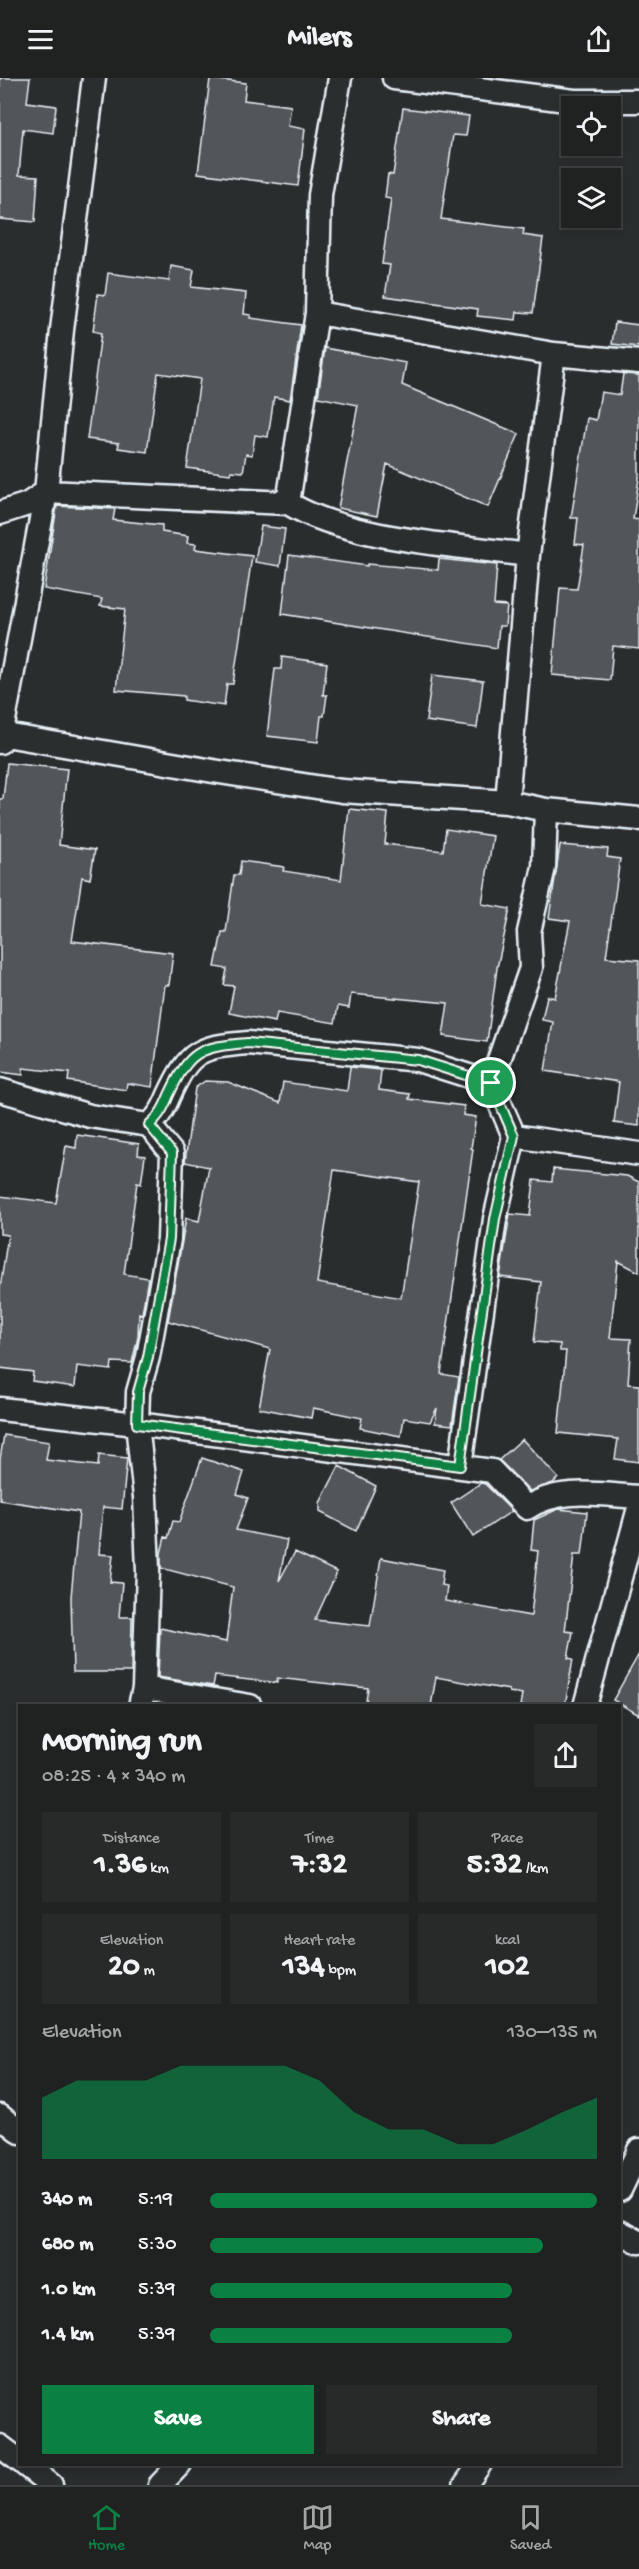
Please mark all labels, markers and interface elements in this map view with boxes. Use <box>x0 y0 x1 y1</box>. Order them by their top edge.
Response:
icon: menu <box>24 23 57 56</box>
text: Milers <box>288 23 351 55</box>
icon: share <box>582 23 615 56</box>
map controls <box>561 96 621 228</box>
button: locate <box>561 96 621 156</box>
button: layers <box>561 168 621 228</box>
pin <box>465 1057 516 1108</box>
icon: arrive <box>474 1066 507 1099</box>
text: Morning run <box>42 1724 202 1762</box>
button: share <box>534 1724 597 1787</box>
text: 08:25 · 4 × 340 m <box>42 1766 185 1789</box>
text: Distance <box>103 1830 160 1849</box>
text: Time <box>305 1830 334 1849</box>
text: Pace <box>492 1830 523 1849</box>
text: 1.36 <box>94 1849 147 1884</box>
text: 7:32 <box>292 1849 347 1884</box>
text: 5:32 <box>467 1849 522 1884</box>
text: km <box>147 1860 169 1879</box>
text: /km <box>522 1860 548 1879</box>
text: Elevation <box>100 1932 163 1951</box>
text: Heart rate <box>284 1932 355 1951</box>
text: kcal <box>495 1932 520 1951</box>
text: 20 <box>108 1951 140 1986</box>
text: 134 <box>283 1951 325 1986</box>
text: 102 <box>486 1951 529 1986</box>
text: m <box>140 1962 155 1981</box>
text: bpm <box>325 1962 356 1981</box>
text: Elevation <box>42 2022 122 2045</box>
text: 130–135 m <box>507 2022 597 2045</box>
text: 340 m <box>42 2189 92 2212</box>
text: 5:19 <box>138 2189 173 2212</box>
text: 680 m <box>42 2234 93 2257</box>
text: 5:30 <box>138 2234 177 2257</box>
text: 1.0 km <box>42 2279 96 2302</box>
text: 5:39 <box>138 2279 175 2302</box>
text: 1.4 km <box>42 2324 94 2347</box>
text: 5:39 <box>138 2324 175 2347</box>
button: Save <box>42 2385 314 2454</box>
button: Share <box>326 2385 597 2454</box>
tab: Home <box>88 2501 125 2556</box>
tab: Map <box>301 2501 334 2556</box>
tab: Saved <box>510 2501 551 2556</box>

